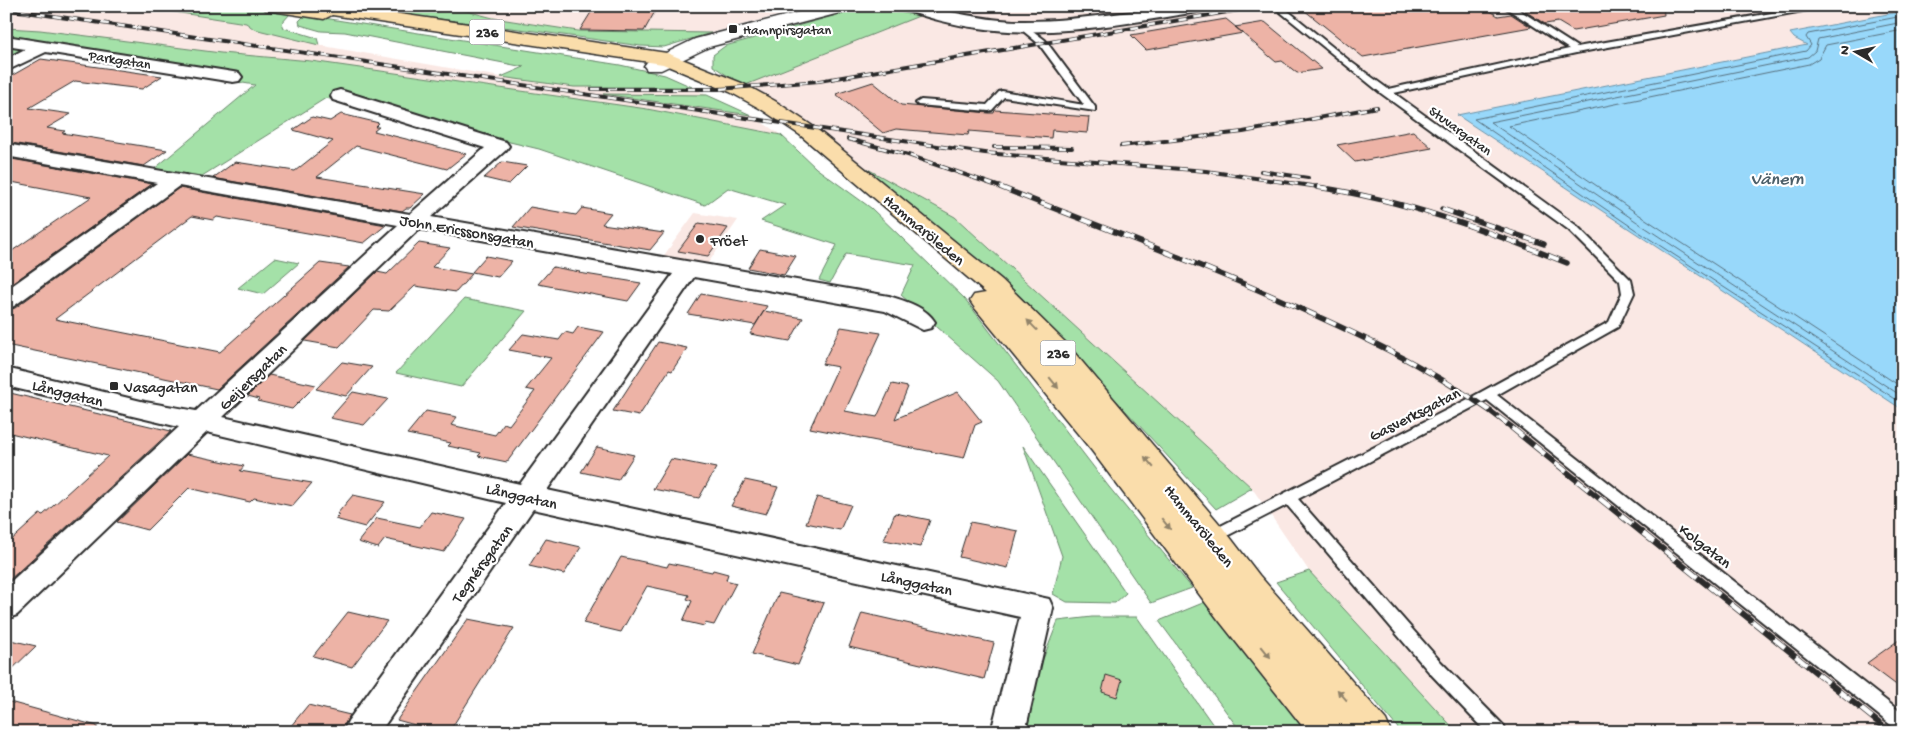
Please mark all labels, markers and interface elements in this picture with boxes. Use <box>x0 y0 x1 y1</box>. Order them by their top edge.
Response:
road number: 236 <box>470 20 504 44</box>
marker: Hamnpirsgatan <box>727 23 739 35</box>
place label: Hamnpirsgatan <box>743 23 832 40</box>
north arrow <box>1832 28 1882 78</box>
text: N <box>1837 45 1855 56</box>
street label: Parkgatan <box>86 48 152 75</box>
street label: Stuvargatan <box>1425 104 1495 161</box>
water label: Vänern <box>1751 170 1804 191</box>
street label: Hammaröleden <box>878 192 968 272</box>
street label: John Ericssonsgatan <box>398 212 535 255</box>
marker: Fröet <box>694 233 706 245</box>
place label: Fröet <box>709 233 748 252</box>
one-way arrow <box>1026 319 1038 331</box>
road number: 236 <box>1040 340 1076 366</box>
street label: Geijersgatan <box>216 341 293 416</box>
one-way arrow <box>1049 376 1060 389</box>
street label: Långgatan <box>30 377 105 413</box>
marker: Vasagatan <box>108 380 120 392</box>
place label: Vasagatan <box>123 380 198 399</box>
street label: Gasverksgatan <box>1367 385 1465 447</box>
one-way arrow <box>1143 456 1155 468</box>
street label: Långgatan <box>484 481 559 516</box>
street label: Hammaröleden <box>1158 482 1237 573</box>
one-way arrow <box>1161 517 1172 530</box>
street label: Kolgatan <box>1674 521 1734 574</box>
street label: Tegnérsgatan <box>449 522 519 609</box>
street label: Långgatan <box>879 569 954 602</box>
one-way arrow <box>1260 646 1271 659</box>
one-way arrow <box>1336 688 1347 701</box>

